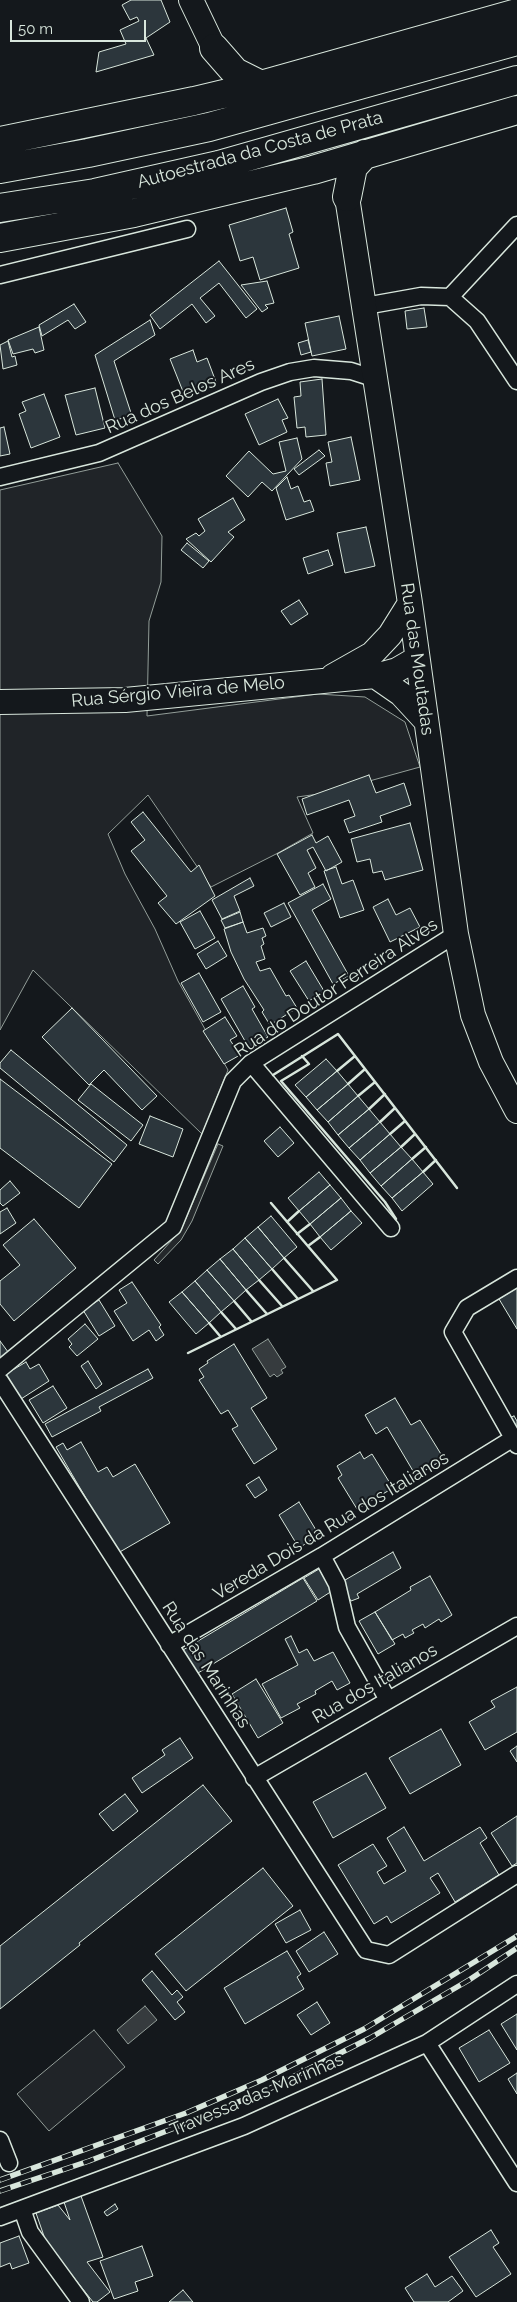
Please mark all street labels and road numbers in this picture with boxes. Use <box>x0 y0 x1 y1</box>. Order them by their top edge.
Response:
street label: Autoestrada da Costa de Prata <box>135 107 385 193</box>
street label: Rua dos Belos Ares <box>102 353 258 439</box>
street label: Rua das Moutadas <box>396 581 438 737</box>
street label: Rua Sérgio Vieira de Melo <box>70 672 286 712</box>
street label: Rua do Doutor Ferreira Alves <box>230 914 442 1062</box>
street label: Vereda Dois da Rua dos Italianos <box>209 1447 453 1605</box>
street label: Rua das Marinhas <box>157 1598 255 1732</box>
street label: Rua dos Italianos <box>309 1639 441 1729</box>
street label: Travessa das Marinhas <box>167 2049 347 2141</box>

